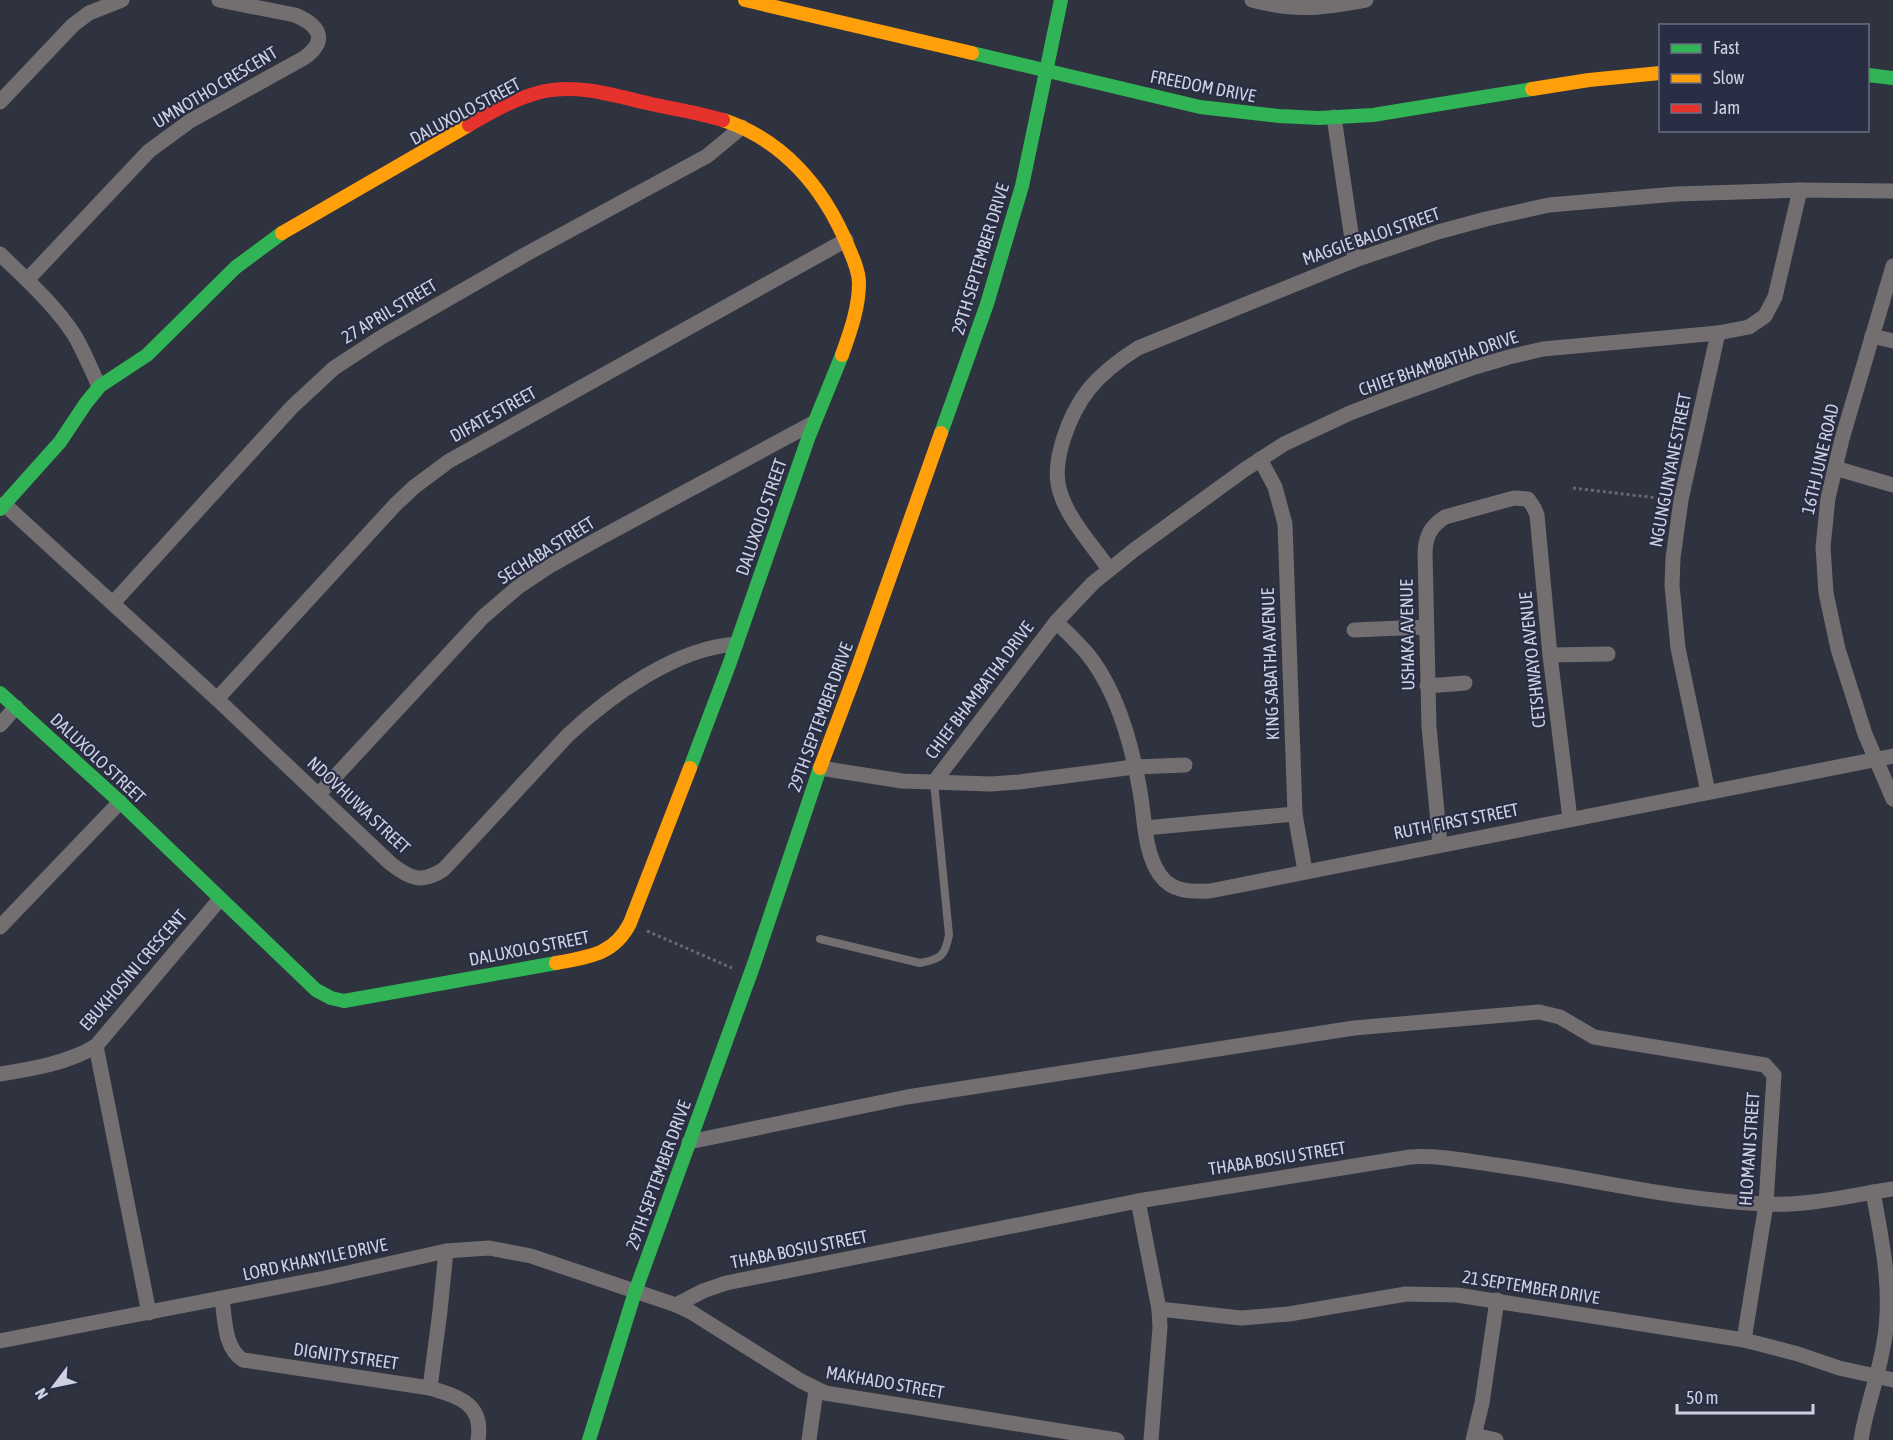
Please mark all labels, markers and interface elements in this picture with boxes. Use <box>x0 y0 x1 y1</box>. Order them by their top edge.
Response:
legend <box>1659 24 1869 132</box>
text: Fast <box>1713 37 1740 58</box>
street label: UMNOTHO CRESCENT <box>149 42 281 132</box>
street label: FREEDOM DRIVE <box>1149 65 1258 107</box>
text: Slow <box>1713 67 1744 88</box>
street label: DALUXOLO STREET <box>406 73 524 149</box>
text: Jam <box>1713 97 1740 118</box>
street label: 29TH SEPTEMBER DRIVE <box>947 180 1013 337</box>
street label: MAGGIE BALOI STREET <box>1300 203 1443 269</box>
street label: 27 APRIL STREET <box>337 274 441 348</box>
street label: CHIEF BHAMBATHA DRIVE <box>1356 326 1521 400</box>
street label: DIFATE STREET <box>446 382 540 446</box>
street label: NGUNGUNYANE STREET <box>1645 391 1695 549</box>
street label: 16TH JUNE ROAD <box>1797 402 1843 516</box>
street label: DALUXOLO STREET <box>731 456 791 578</box>
street label: SECHABA STREET <box>494 512 598 588</box>
street label: USHAKA AVENUE <box>1396 579 1418 691</box>
street label: KING SABATHA AVENUE <box>1257 587 1283 741</box>
street label: CETSHWAYO AVENUE <box>1514 591 1550 729</box>
street label: CHIEF BHAMBATHA DRIVE <box>920 617 1038 763</box>
street label: 29TH SEPTEMBER DRIVE <box>783 639 857 794</box>
street label: DALUXOLO STREET <box>46 709 150 807</box>
street label: NDOVHUWA STREET <box>303 752 415 858</box>
street label: RUTH FIRST STREET <box>1392 799 1520 843</box>
street label: EBUKHOSINI CRESCENT <box>75 905 191 1035</box>
street label: DALUXOLO STREET <box>467 926 591 970</box>
street label: HLOMANI STREET <box>1735 1091 1763 1207</box>
street label: 29TH SEPTEMBER DRIVE <box>621 1097 695 1252</box>
street label: THABA BOSIU STREET <box>1207 1137 1347 1179</box>
street label: THABA BOSIU STREET <box>729 1225 869 1273</box>
street label: LORD KHANYILE DRIVE <box>241 1233 390 1285</box>
street label: 21 SEPTEMBER DRIVE <box>1461 1266 1602 1308</box>
street label: DIGNITY STREET <box>292 1338 400 1374</box>
north arrow <box>24 1356 84 1416</box>
street label: MAKHADO STREET <box>824 1361 946 1403</box>
scale bar <box>1677 1377 1814 1415</box>
text: N <box>31 1385 51 1403</box>
text: 50 m <box>1686 1387 1718 1408</box>

